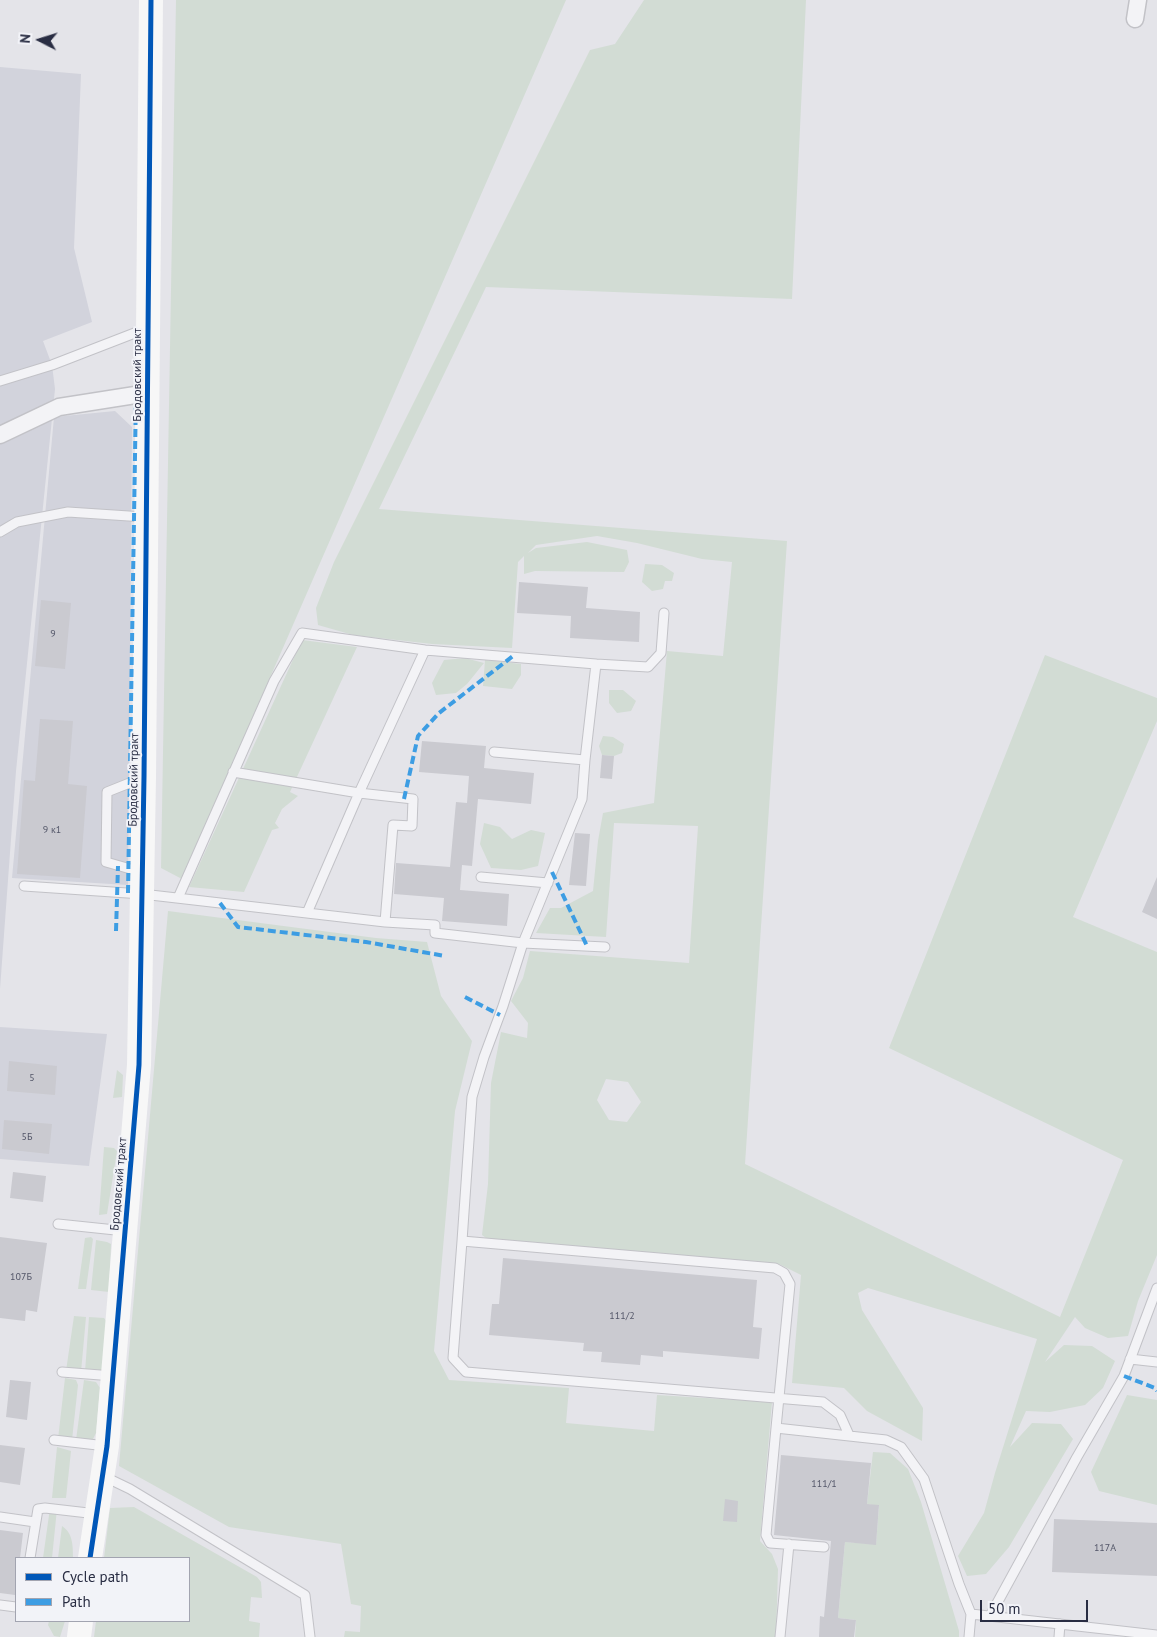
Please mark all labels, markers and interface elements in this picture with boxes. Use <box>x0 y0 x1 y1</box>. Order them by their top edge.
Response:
north arrow <box>15 15 65 65</box>
text: N <box>16 33 34 44</box>
street label: Бродовский тракт <box>131 328 145 422</box>
house number: 9 <box>50 628 56 640</box>
street label: Бродовский тракт <box>126 733 142 827</box>
house number: 9 к1 <box>43 824 61 836</box>
house number: 5 <box>29 1072 35 1084</box>
house number: 5Б <box>22 1131 32 1143</box>
street label: Бродовский тракт <box>108 1137 130 1231</box>
house number: 107Б <box>10 1271 32 1283</box>
house number: 111/2 <box>609 1310 635 1322</box>
house number: 111/1 <box>811 1478 837 1490</box>
house number: 117А <box>1094 1542 1116 1554</box>
legend <box>15 1557 190 1622</box>
text: Cycle path <box>62 1567 128 1586</box>
scale bar <box>982 1590 1090 1622</box>
text: Path <box>62 1592 91 1611</box>
text: 50 m <box>988 1599 1021 1618</box>

